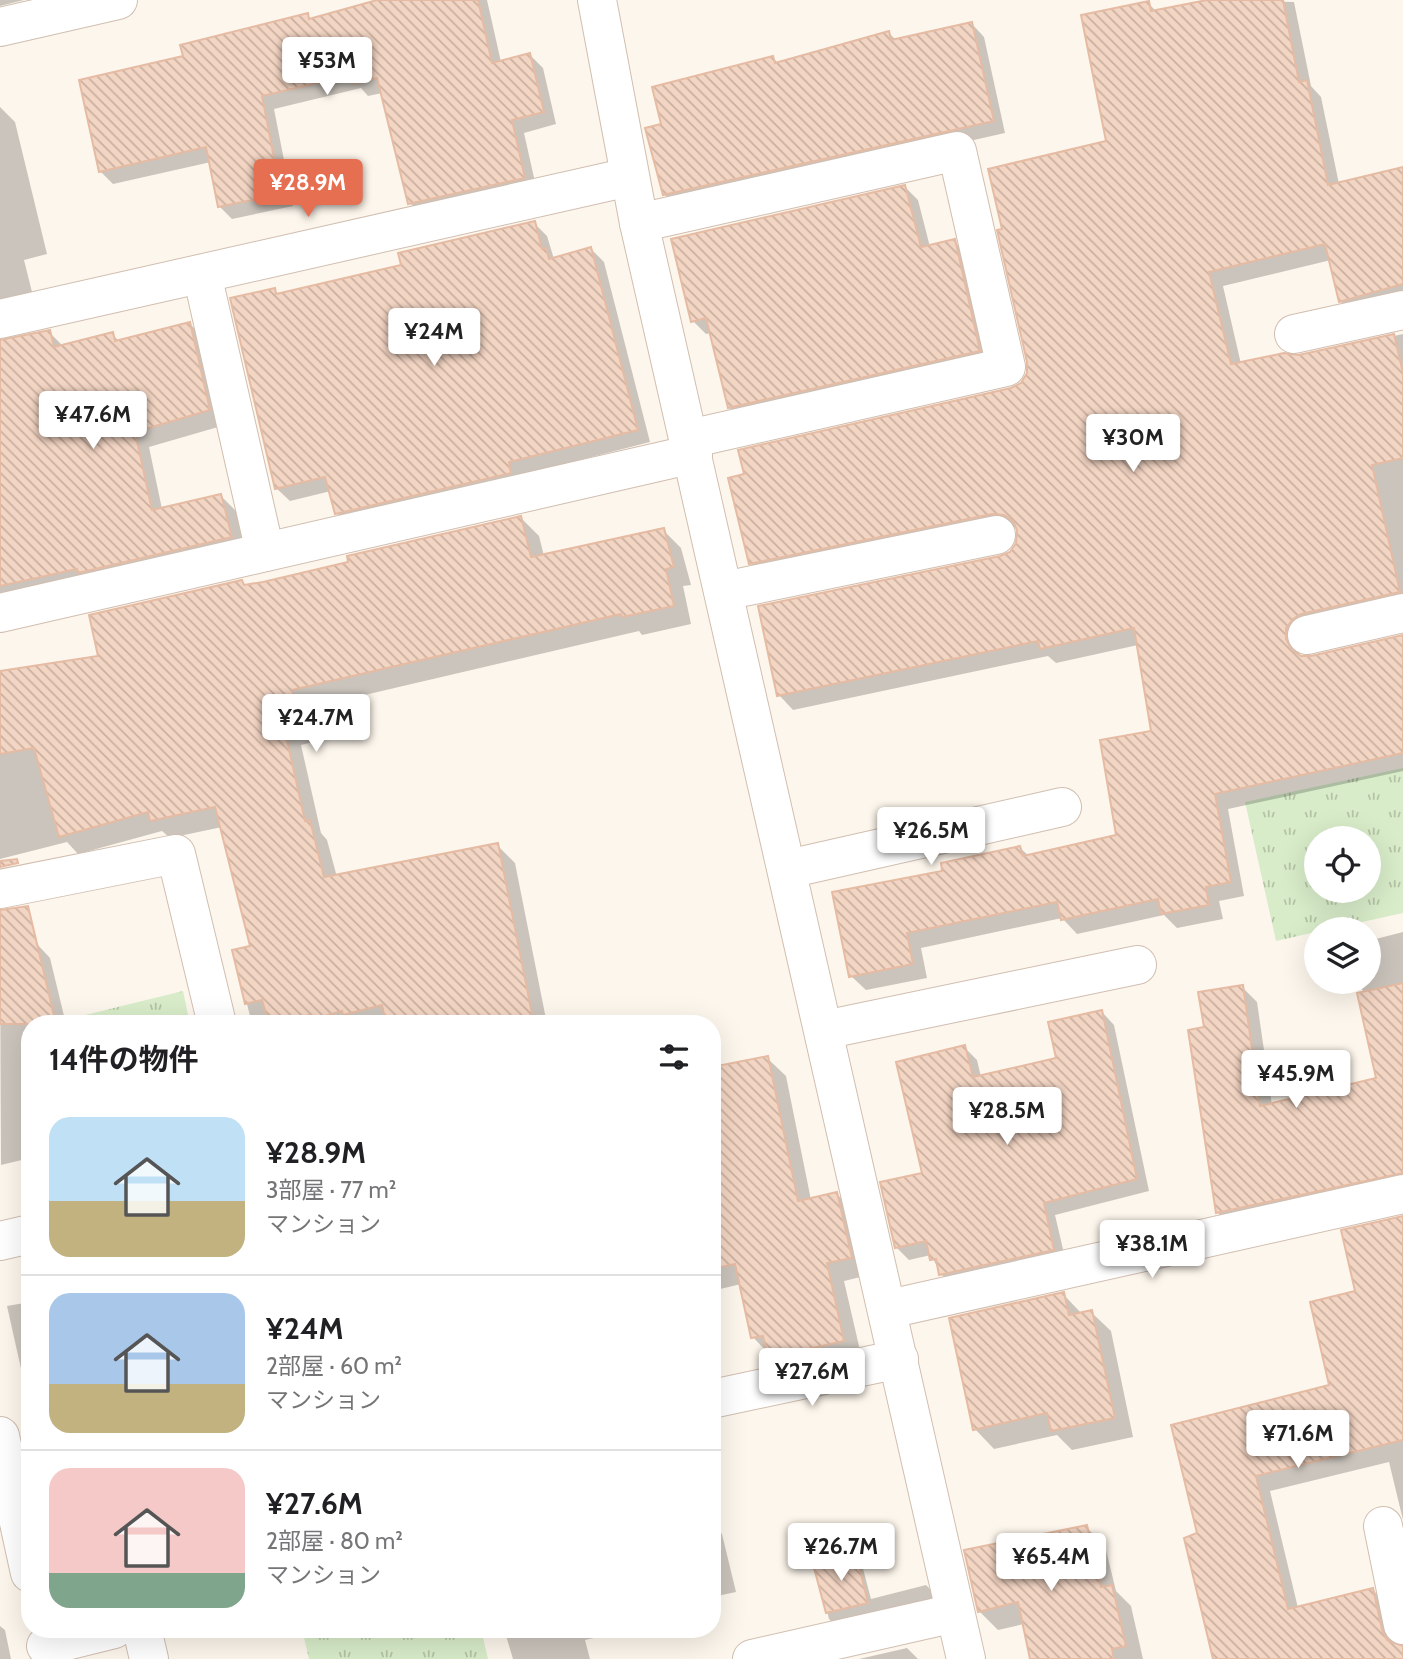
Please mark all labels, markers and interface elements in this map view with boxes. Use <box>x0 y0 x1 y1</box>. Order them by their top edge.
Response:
pin: ¥53M <box>286 38 368 97</box>
text: ¥53M <box>298 46 356 74</box>
pin: ¥28.9M <box>251 160 365 219</box>
text: ¥28.9M <box>270 168 346 196</box>
pin: ¥24M <box>393 308 475 368</box>
text: ¥24M <box>404 317 464 345</box>
pin: ¥47.6M <box>36 392 150 451</box>
text: ¥47.6M <box>55 400 131 428</box>
pin: ¥30M <box>1092 414 1174 474</box>
text: ¥30M <box>1102 423 1164 451</box>
pin: ¥24.7M <box>259 694 373 754</box>
text: ¥24.7M <box>278 703 354 731</box>
pin: ¥26.5M <box>874 808 988 867</box>
text: ¥26.5M <box>893 816 969 844</box>
map controls <box>1304 826 1381 994</box>
button: locate <box>1304 826 1381 903</box>
button: layers <box>1304 917 1381 994</box>
icon: filters <box>655 1038 693 1076</box>
text: 14件の物件 <box>49 1041 199 1078</box>
pin: ¥45.9M <box>1239 1050 1353 1110</box>
text: ¥45.9M <box>1257 1059 1335 1087</box>
pin: ¥28.5M <box>950 1088 1064 1147</box>
text: ¥28.5M <box>969 1096 1045 1124</box>
text: ¥28.9M <box>266 1134 366 1171</box>
icon: home <box>105 1145 189 1229</box>
text: 3部屋 · 77 m² <box>266 1176 396 1204</box>
text: マンション <box>266 1210 381 1238</box>
pin: ¥38.1M <box>1095 1220 1209 1280</box>
text: ¥38.1M <box>1116 1229 1188 1257</box>
text: ¥24M <box>266 1310 344 1347</box>
icon: home <box>105 1321 189 1405</box>
pin: ¥27.6M <box>755 1348 869 1408</box>
text: 2部屋 · 60 m² <box>266 1352 402 1380</box>
text: ¥27.6M <box>775 1357 849 1385</box>
text: マンション <box>266 1386 381 1414</box>
pin: ¥71.6M <box>1241 1410 1355 1470</box>
text: ¥71.6M <box>1262 1419 1334 1447</box>
text: ¥27.6M <box>266 1485 363 1522</box>
icon: home <box>105 1496 189 1580</box>
pin: ¥26.7M <box>784 1524 898 1583</box>
text: 2部屋 · 80 m² <box>266 1527 403 1555</box>
text: ¥26.7M <box>804 1532 878 1560</box>
pin: ¥65.4M <box>994 1534 1108 1593</box>
text: ¥65.4M <box>1012 1542 1090 1570</box>
text: マンション <box>266 1561 381 1589</box>

